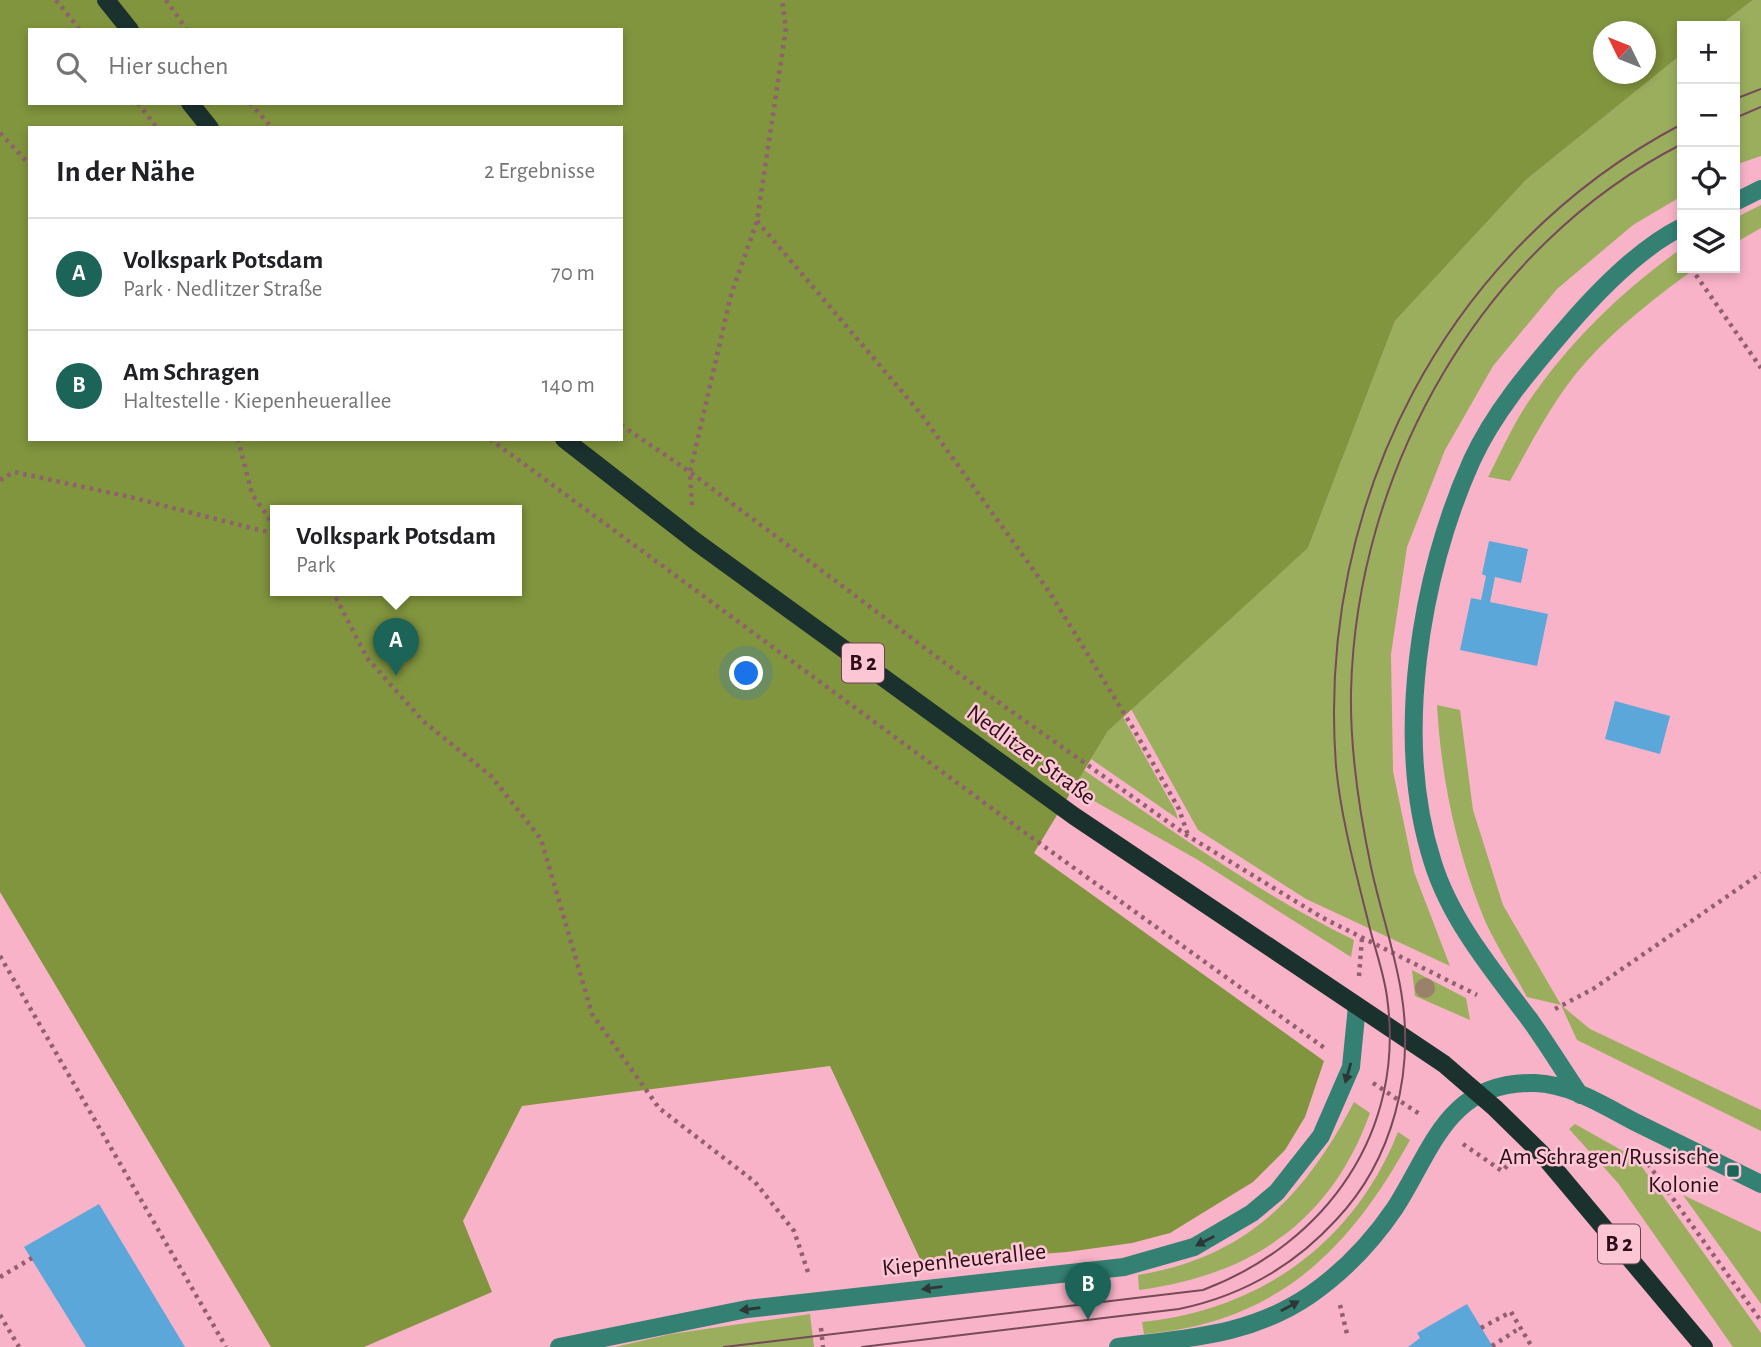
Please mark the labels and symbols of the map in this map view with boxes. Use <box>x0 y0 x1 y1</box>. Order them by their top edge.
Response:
north arrow <box>1593 21 1656 84</box>
pin: A <box>373 618 419 676</box>
road number: B 2 <box>842 643 884 682</box>
your location <box>729 656 763 690</box>
street label: Nedlitzer Straße <box>962 700 1100 810</box>
one-way arrow <box>1342 1062 1353 1084</box>
place label: Am Schragen/Russische Kolonie <box>1499 1145 1719 1197</box>
marker: Am Schragen/Russische Kolonie <box>1725 1163 1741 1179</box>
road number: B 2 <box>1598 1224 1640 1264</box>
one-way arrow <box>1195 1236 1215 1247</box>
street label: Kiepenheuerallee <box>881 1239 1047 1281</box>
pin: B <box>1065 1262 1111 1320</box>
one-way arrow <box>921 1283 943 1294</box>
one-way arrow <box>1280 1300 1299 1312</box>
one-way arrow <box>739 1304 761 1315</box>

